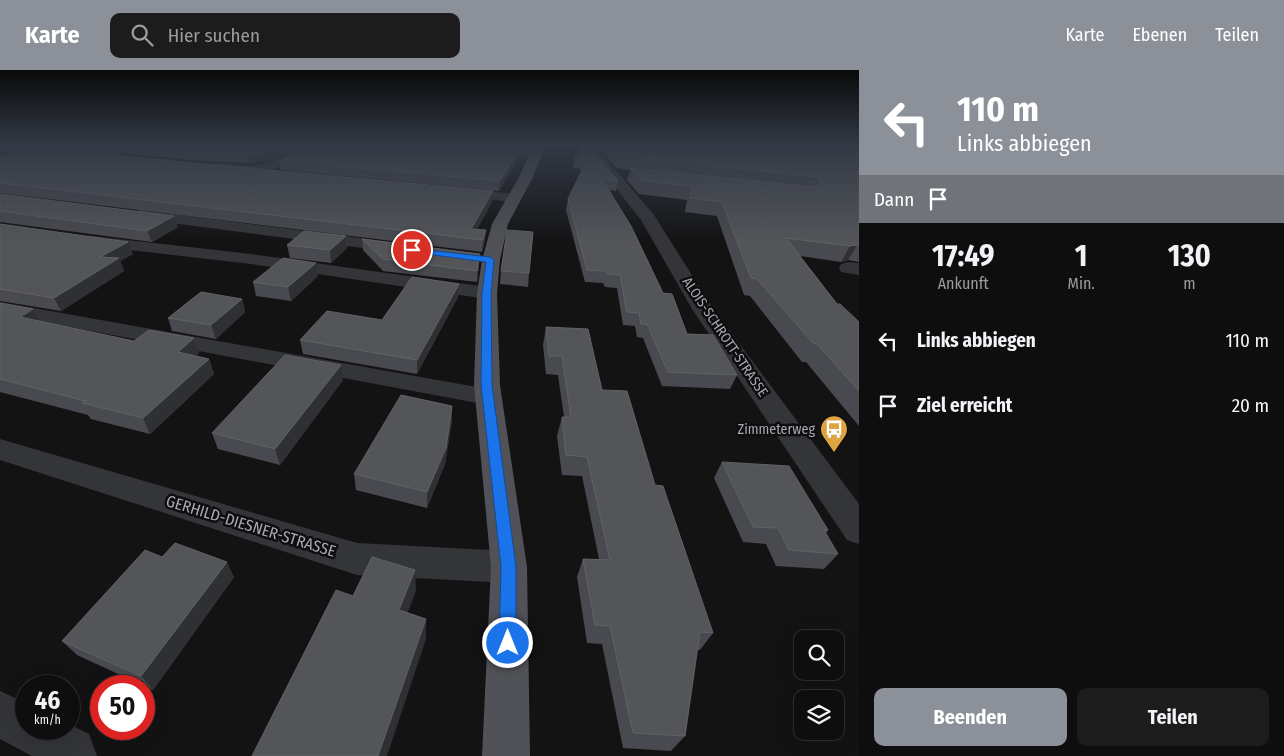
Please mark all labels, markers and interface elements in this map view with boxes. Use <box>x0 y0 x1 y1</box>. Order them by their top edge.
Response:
search box <box>110 13 460 58</box>
text: Karte <box>25 21 80 49</box>
icon: search <box>128 21 156 49</box>
text: Hier suchen <box>168 24 260 47</box>
text: Karte <box>1065 24 1104 46</box>
text: Ebenen <box>1132 24 1187 46</box>
text: Teilen <box>1215 24 1259 46</box>
text: 110 m <box>957 88 1039 130</box>
icon: left <box>874 90 939 155</box>
text: Links abbiegen <box>957 130 1092 157</box>
icon: arrive <box>924 185 952 213</box>
text: Dann <box>874 188 914 211</box>
pin <box>391 229 433 271</box>
icon: arrive <box>398 236 426 264</box>
text: 17:49 <box>932 238 995 274</box>
text: 1 <box>1075 238 1088 274</box>
text: 130 <box>1168 238 1211 274</box>
street label: ALOIS-SCHROTT-STRASSE <box>679 274 772 400</box>
text: Ankunft <box>938 274 989 293</box>
text: Min. <box>1068 274 1095 293</box>
text: m <box>1183 274 1196 293</box>
icon: left <box>874 327 902 355</box>
text: Links abbiegen <box>917 329 1036 352</box>
text: 110 m <box>1225 329 1269 352</box>
icon: arrive <box>874 392 902 420</box>
text: Ziel erreicht <box>917 394 1013 417</box>
text: 20 m <box>1232 394 1269 417</box>
bus stop icon: Zimmeterweg <box>819 414 849 453</box>
place label: Zimmeterweg <box>738 421 815 438</box>
street label: GERHILD-DIESNER-STRASSE <box>164 491 338 561</box>
position arrow <box>481 616 533 668</box>
map controls <box>794 630 844 740</box>
button: search <box>794 630 844 680</box>
speed limit sign: 50 <box>90 675 155 740</box>
text: 46 <box>35 686 60 716</box>
button: Beenden <box>874 688 1067 746</box>
button: Teilen <box>1077 688 1269 746</box>
button: layers <box>794 690 844 740</box>
text: km/h <box>34 713 61 727</box>

